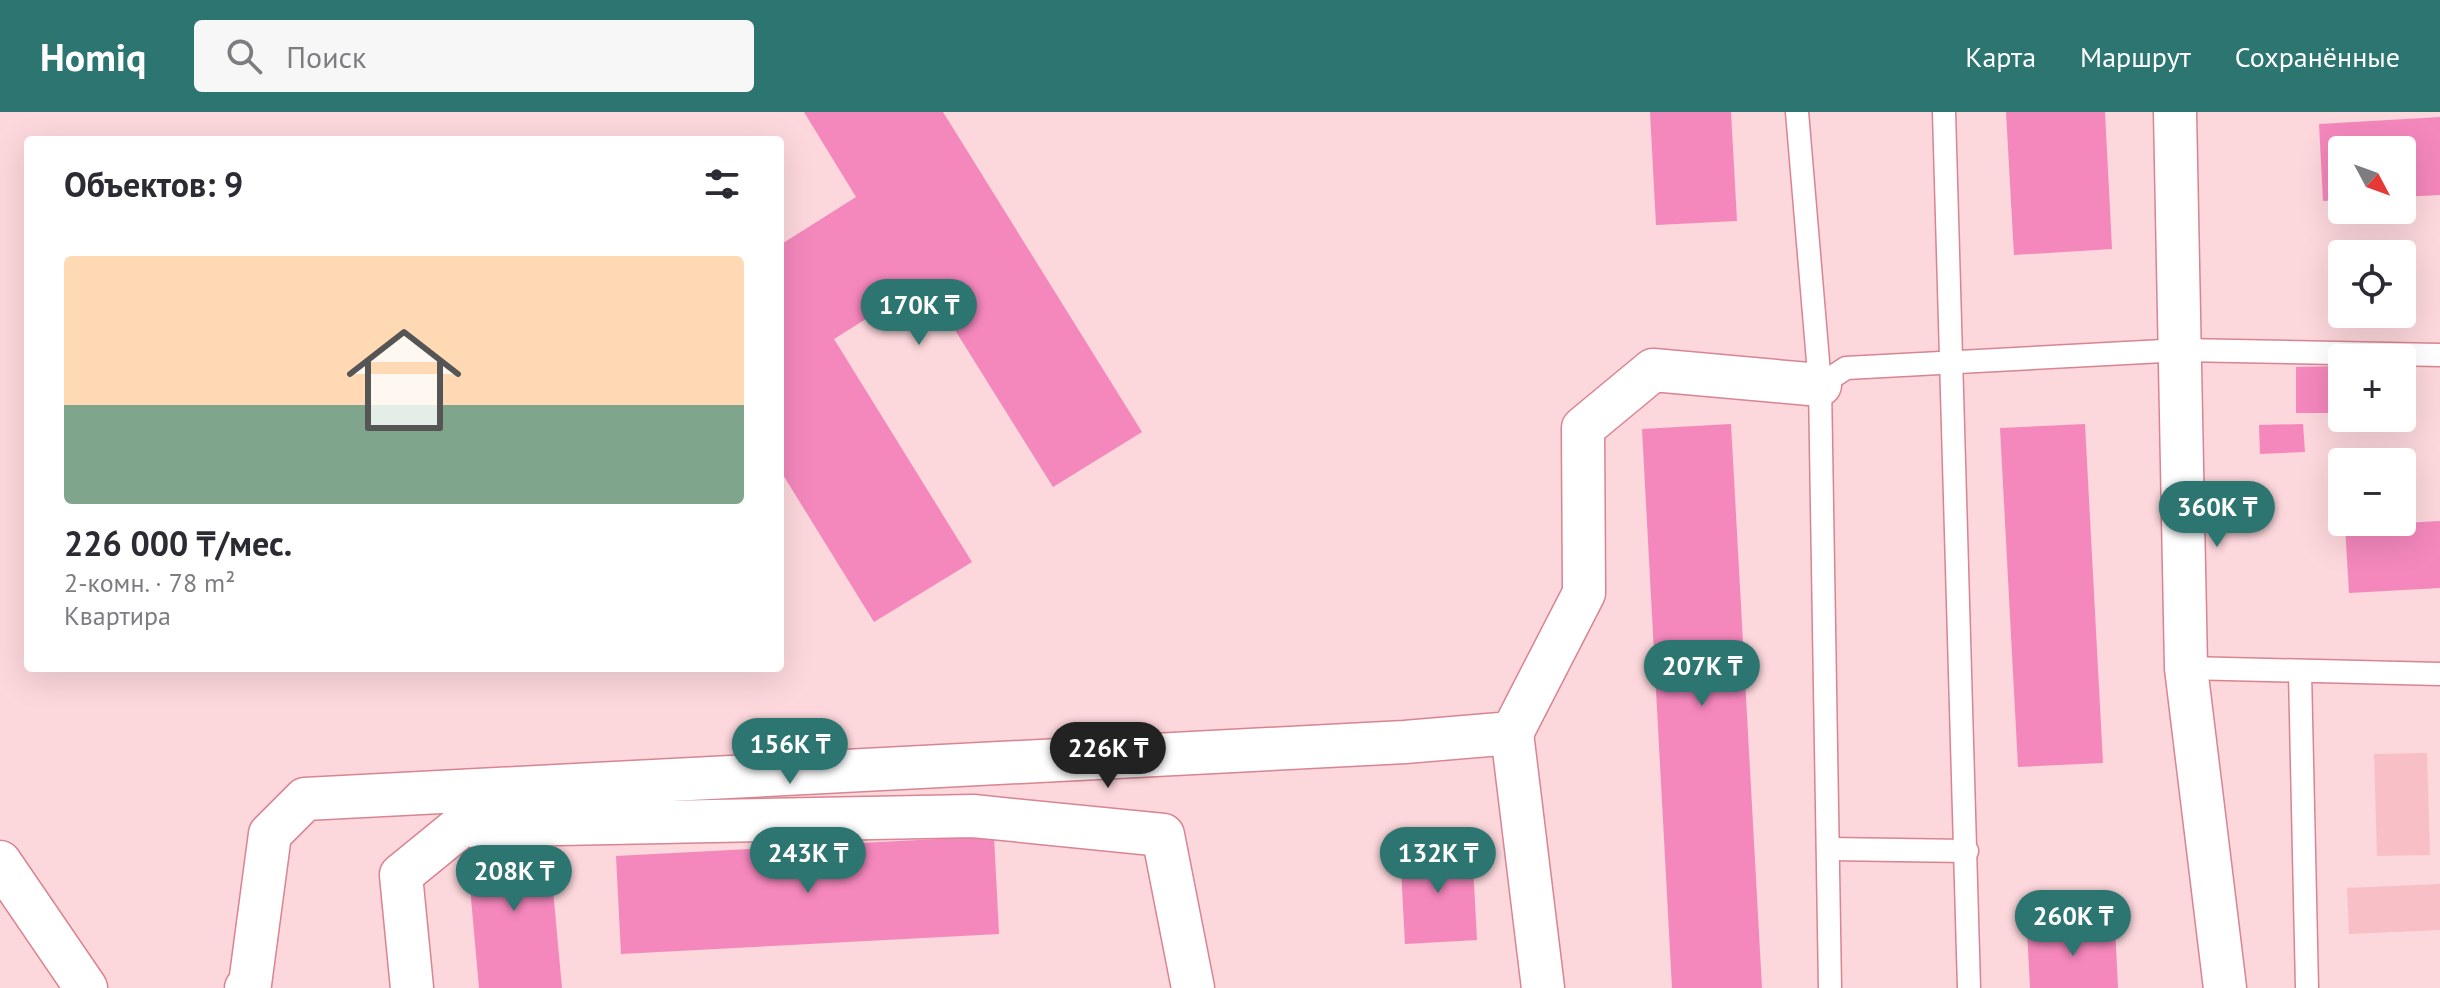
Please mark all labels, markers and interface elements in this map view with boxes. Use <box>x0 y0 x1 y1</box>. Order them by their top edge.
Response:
search box <box>194 20 754 92</box>
text: Homiq <box>40 32 146 81</box>
icon: search <box>222 34 266 78</box>
text: Поиск <box>286 37 366 76</box>
text: Карта <box>1965 38 2036 75</box>
text: Маршрут <box>2080 38 2191 75</box>
text: Сохранённые <box>2235 38 2400 75</box>
north arrow <box>2328 136 2416 224</box>
map controls <box>2328 136 2416 536</box>
text: Объектов: 9 <box>64 162 243 206</box>
icon: filters <box>700 162 744 206</box>
button: locate <box>2328 240 2416 328</box>
pin: 170K ₸ <box>854 279 984 347</box>
text: 170K ₸ <box>879 288 959 321</box>
icon: home <box>332 308 476 452</box>
button: + <box>2328 344 2416 432</box>
button: − <box>2328 448 2416 536</box>
pin: 360K ₸ <box>2152 481 2282 549</box>
text: 360K ₸ <box>2177 490 2257 523</box>
text: 226 000 ₸/мес. <box>64 521 292 565</box>
text: 2-комн. · 78 m² <box>64 566 235 599</box>
text: Квартира <box>64 599 171 632</box>
pin: 207K ₸ <box>1637 640 1767 708</box>
text: 207K ₸ <box>1662 649 1742 682</box>
pin: 156K ₸ <box>725 718 855 786</box>
pin: 226K ₸ <box>1043 722 1173 790</box>
text: 156K ₸ <box>750 727 830 760</box>
text: 226K ₸ <box>1068 731 1148 764</box>
pin: 243K ₸ <box>743 827 873 895</box>
pin: 132K ₸ <box>1373 827 1503 895</box>
text: 243K ₸ <box>768 836 848 869</box>
text: 132K ₸ <box>1398 836 1478 869</box>
pin: 208K ₸ <box>449 845 579 913</box>
text: 208K ₸ <box>474 854 554 887</box>
pin: 260K ₸ <box>2008 890 2138 958</box>
text: 260K ₸ <box>2033 899 2113 932</box>

